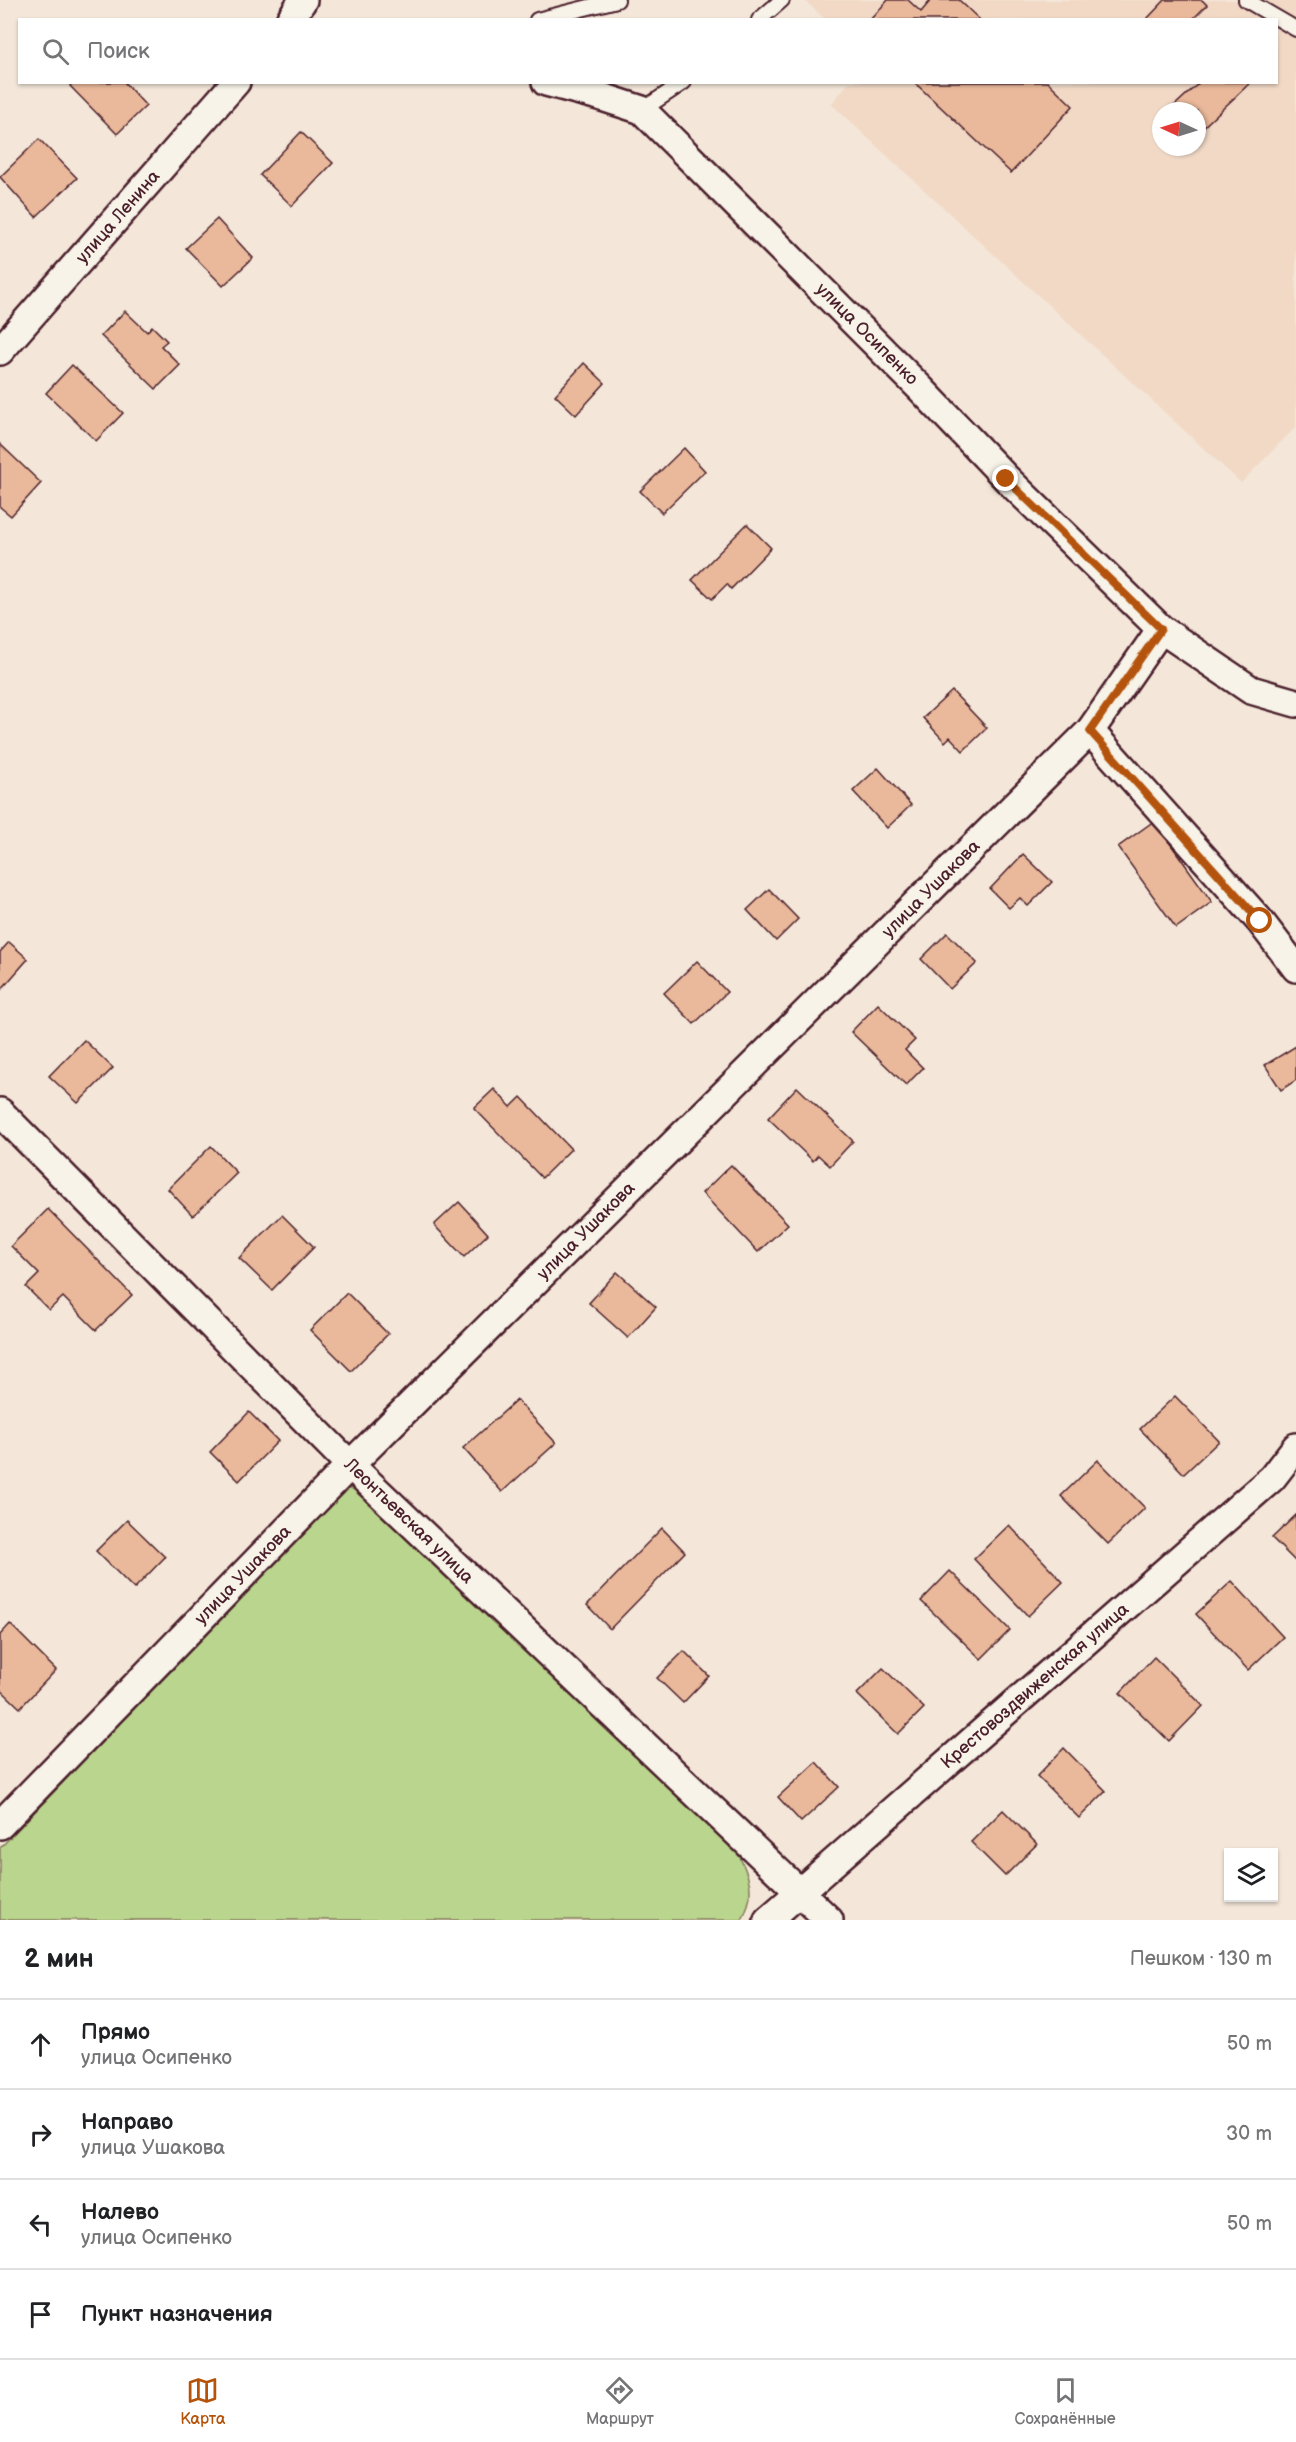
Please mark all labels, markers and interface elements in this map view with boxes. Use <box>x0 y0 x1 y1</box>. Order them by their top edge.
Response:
search box <box>18 18 1278 84</box>
icon: search <box>39 35 72 68</box>
text: Поиск <box>87 38 150 65</box>
north arrow <box>1152 102 1206 156</box>
street label: улица Ленина <box>72 166 165 268</box>
street label: улица Осипенко <box>812 279 922 389</box>
route end <box>992 465 1018 491</box>
street label: улица Ушакова <box>878 835 985 942</box>
route start <box>1246 907 1272 933</box>
street label: улица Ушакова <box>533 1177 640 1284</box>
street label: Леонтьевская улица <box>339 1453 478 1588</box>
street label: улица Ушакова <box>190 1521 296 1629</box>
street label: Крестовоздвиженская улица <box>937 1599 1133 1773</box>
map controls <box>1224 1848 1278 1902</box>
button: layers <box>1224 1848 1278 1902</box>
text: 2 мин <box>24 1944 94 1975</box>
text: Пешком · 130 m <box>1130 1947 1272 1971</box>
text: Прямо <box>81 2019 150 2046</box>
icon: ahead <box>24 2028 57 2061</box>
text: 50 m <box>1227 2032 1272 2056</box>
text: улица Осипенко <box>81 2046 232 2070</box>
text: Направо <box>81 2109 173 2136</box>
icon: right <box>24 2118 57 2151</box>
text: 30 m <box>1226 2122 1272 2146</box>
text: улица Ушакова <box>81 2136 225 2160</box>
text: Налево <box>81 2199 159 2226</box>
icon: left <box>24 2208 57 2241</box>
text: 50 m <box>1227 2212 1272 2236</box>
text: улица Осипенко <box>81 2226 232 2250</box>
icon: arrive <box>24 2298 57 2331</box>
text: Пункт назначения <box>81 2301 273 2328</box>
tab: Карта <box>180 2374 225 2429</box>
tab: Маршрут <box>586 2374 654 2429</box>
tab: Сохранённые <box>1015 2374 1116 2429</box>

